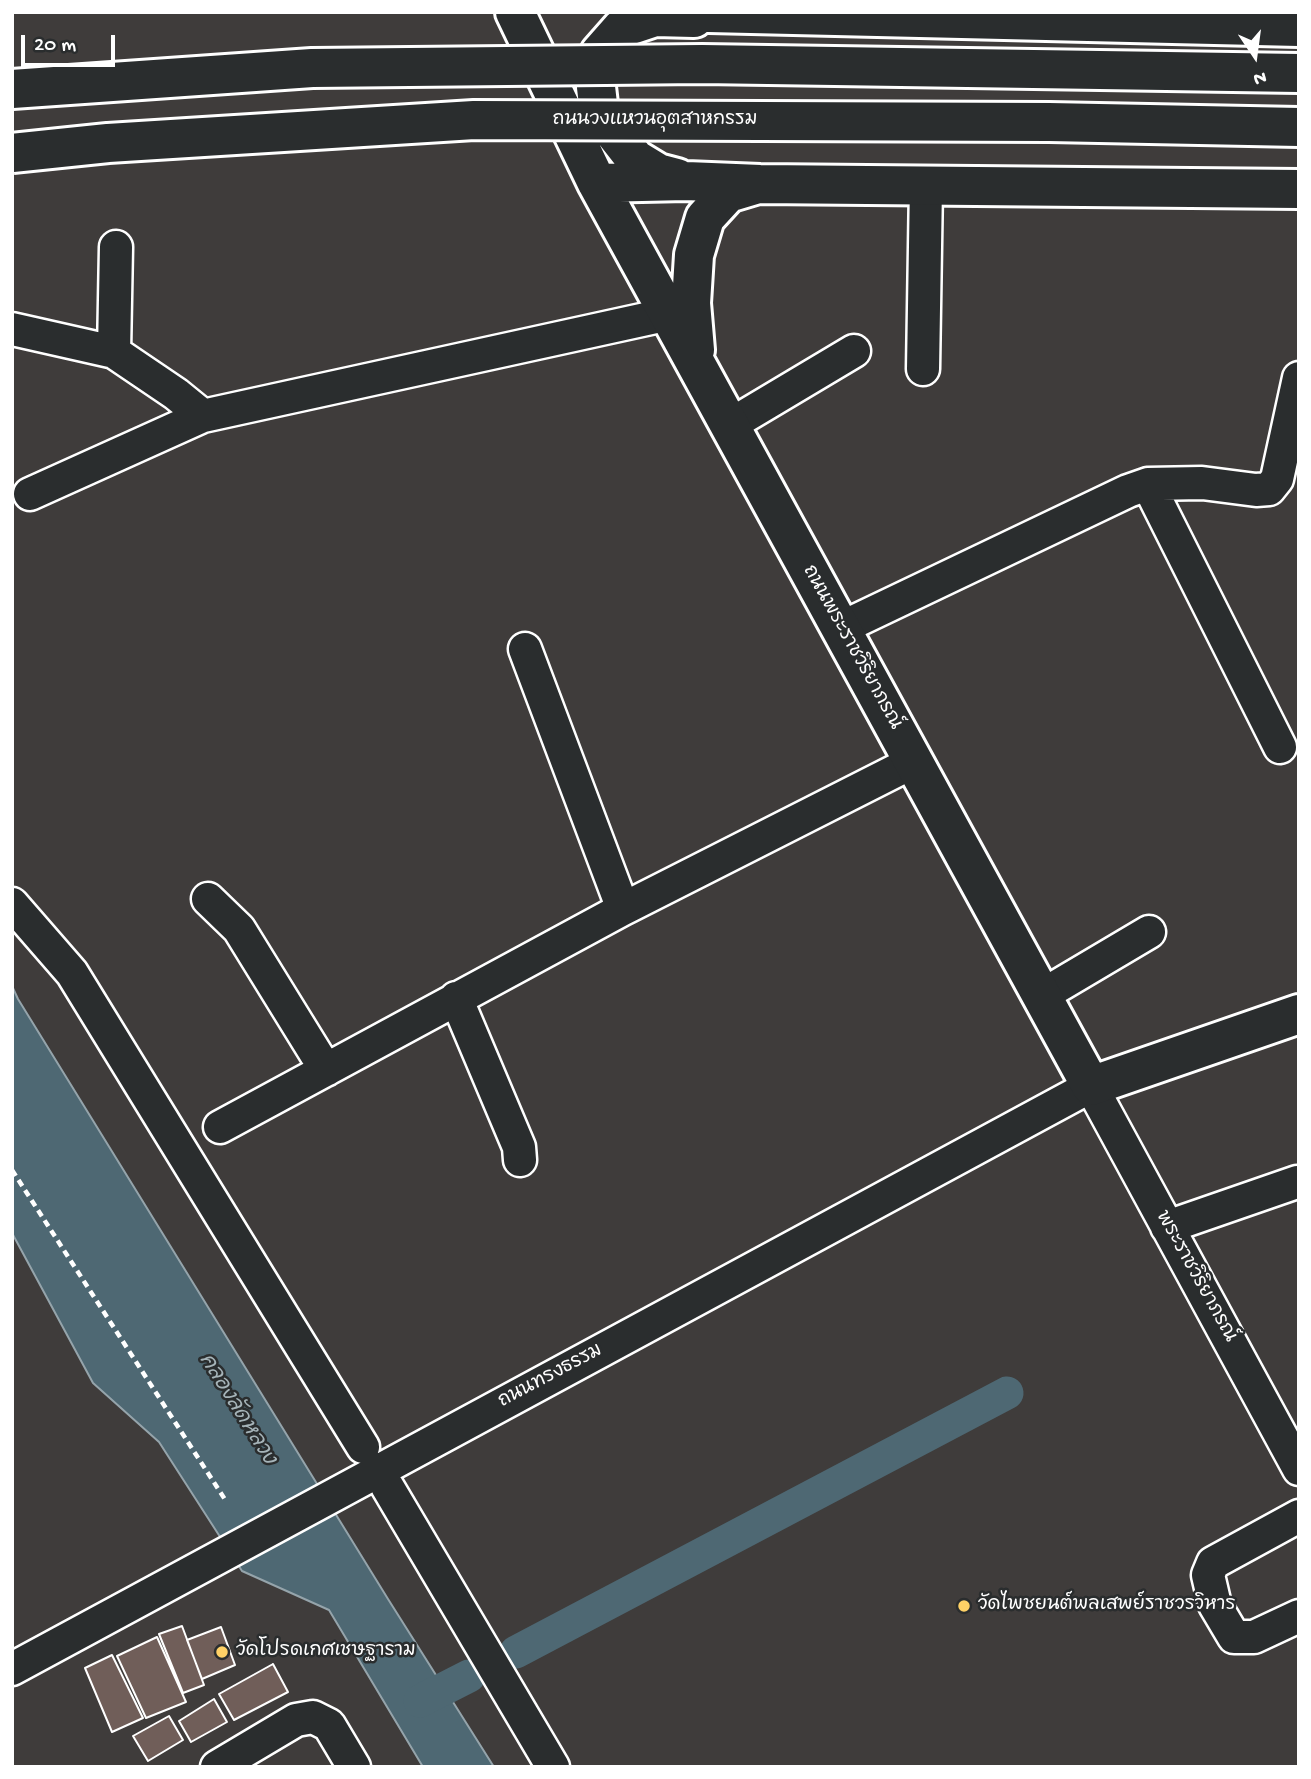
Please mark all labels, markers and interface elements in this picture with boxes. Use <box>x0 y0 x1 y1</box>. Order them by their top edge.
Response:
scale bar <box>24 21 119 65</box>
north arrow <box>1220 21 1290 91</box>
text: 20 m <box>34 34 76 59</box>
text: N <box>1251 64 1268 90</box>
street label: ถนนวงแหวนอุตสาหกรรม <box>553 110 757 132</box>
street label: ถนนพระราชวิริยาภรณ์ <box>796 562 906 734</box>
street label: พระราชวิริยาภรณ์ <box>1149 1207 1241 1347</box>
street label: ถนนทรงธรรม <box>495 1340 607 1414</box>
water label: คลองลัดหลวง <box>192 1350 280 1470</box>
place label: วัดไพชยนต์พลเสพย์ราชวรวิหาร <box>978 1595 1236 1617</box>
marker: วัดไพชยนต์พลเสพย์ราชวรวิหาร <box>956 1598 972 1614</box>
place label: วัดโปรดเกศเชษฐาราม <box>236 1641 416 1663</box>
marker: วัดโปรดเกศเชษฐาราม <box>214 1644 230 1660</box>

